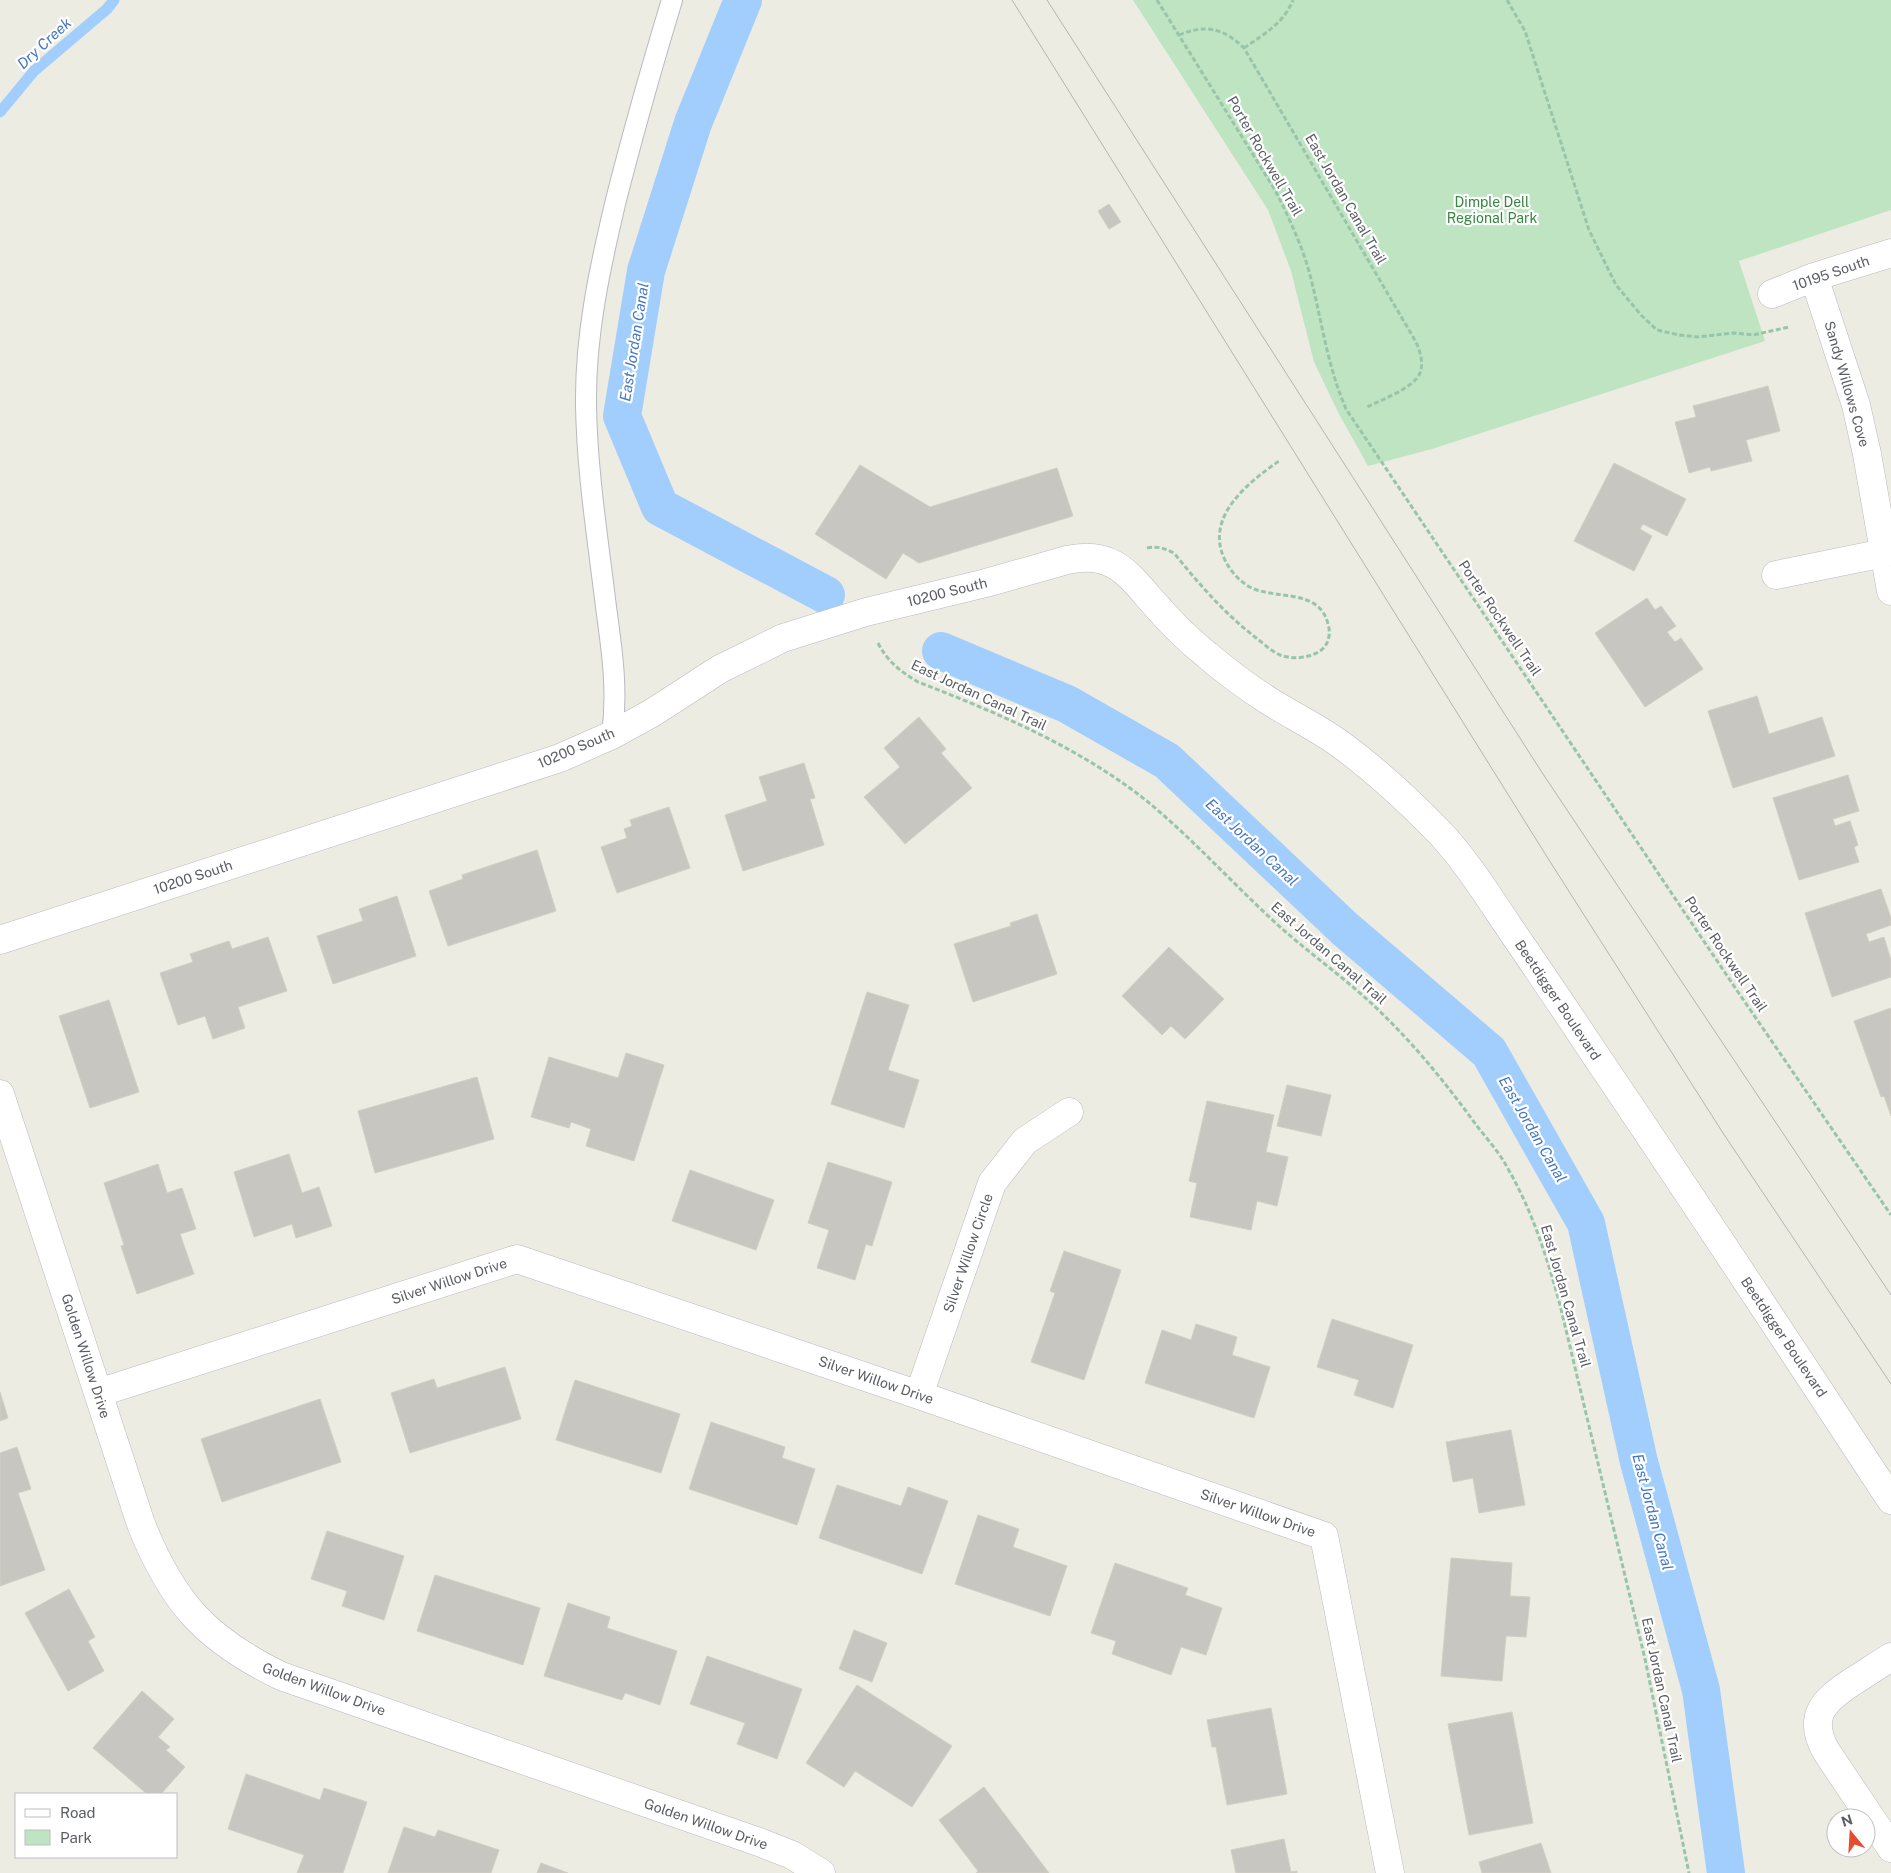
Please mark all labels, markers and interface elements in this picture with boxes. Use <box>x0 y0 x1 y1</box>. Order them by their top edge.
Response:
water label: Dry Creek <box>14 13 75 72</box>
street label: Porter Rockwell Trail <box>1224 93 1306 219</box>
street label: East Jordan Canal Trail <box>1302 131 1390 267</box>
park label: Dimple Dell Regional Park <box>1447 194 1537 226</box>
street label: 10195 South <box>1791 252 1871 294</box>
water label: East Jordan Canal <box>616 282 652 402</box>
street label: Sandy Willows Cove <box>1821 319 1873 449</box>
street label: Porter Rockwell Trail <box>1455 557 1545 679</box>
street label: 10200 South <box>905 574 989 610</box>
street label: East Jordan Canal Trail <box>909 657 1049 733</box>
street label: 10200 South <box>535 725 617 771</box>
water label: East Jordan Canal <box>1202 795 1302 889</box>
street label: 10200 South <box>152 857 234 897</box>
street label: Porter Rockwell Trail <box>1681 893 1771 1015</box>
street label: East Jordan Canal Trail <box>1268 899 1390 1007</box>
street label: Beetdigger Boulevard <box>1512 937 1604 1063</box>
water label: East Jordan Canal <box>1496 1073 1570 1185</box>
street label: Silver Willow Circle <box>940 1191 996 1315</box>
street label: East Jordan Canal Trail <box>1538 1223 1594 1369</box>
street label: Silver Willow Drive <box>389 1255 509 1307</box>
street label: Beetdigger Boulevard <box>1738 1274 1830 1400</box>
street label: Golden Willow Drive <box>58 1292 114 1420</box>
street label: Silver Willow Drive <box>816 1353 936 1407</box>
water label: East Jordan Canal <box>1629 1452 1677 1572</box>
street label: Silver Willow Drive <box>1198 1486 1318 1540</box>
street label: East Jordan Canal Trail <box>1639 1616 1685 1764</box>
street label: Golden Willow Drive <box>260 1659 388 1719</box>
legend <box>15 1793 178 1858</box>
street label: Golden Willow Drive <box>642 1795 770 1853</box>
text: Road <box>60 1804 96 1821</box>
north arrow <box>1826 1808 1876 1858</box>
text: N <box>1839 1811 1855 1830</box>
text: Park <box>60 1829 92 1846</box>

